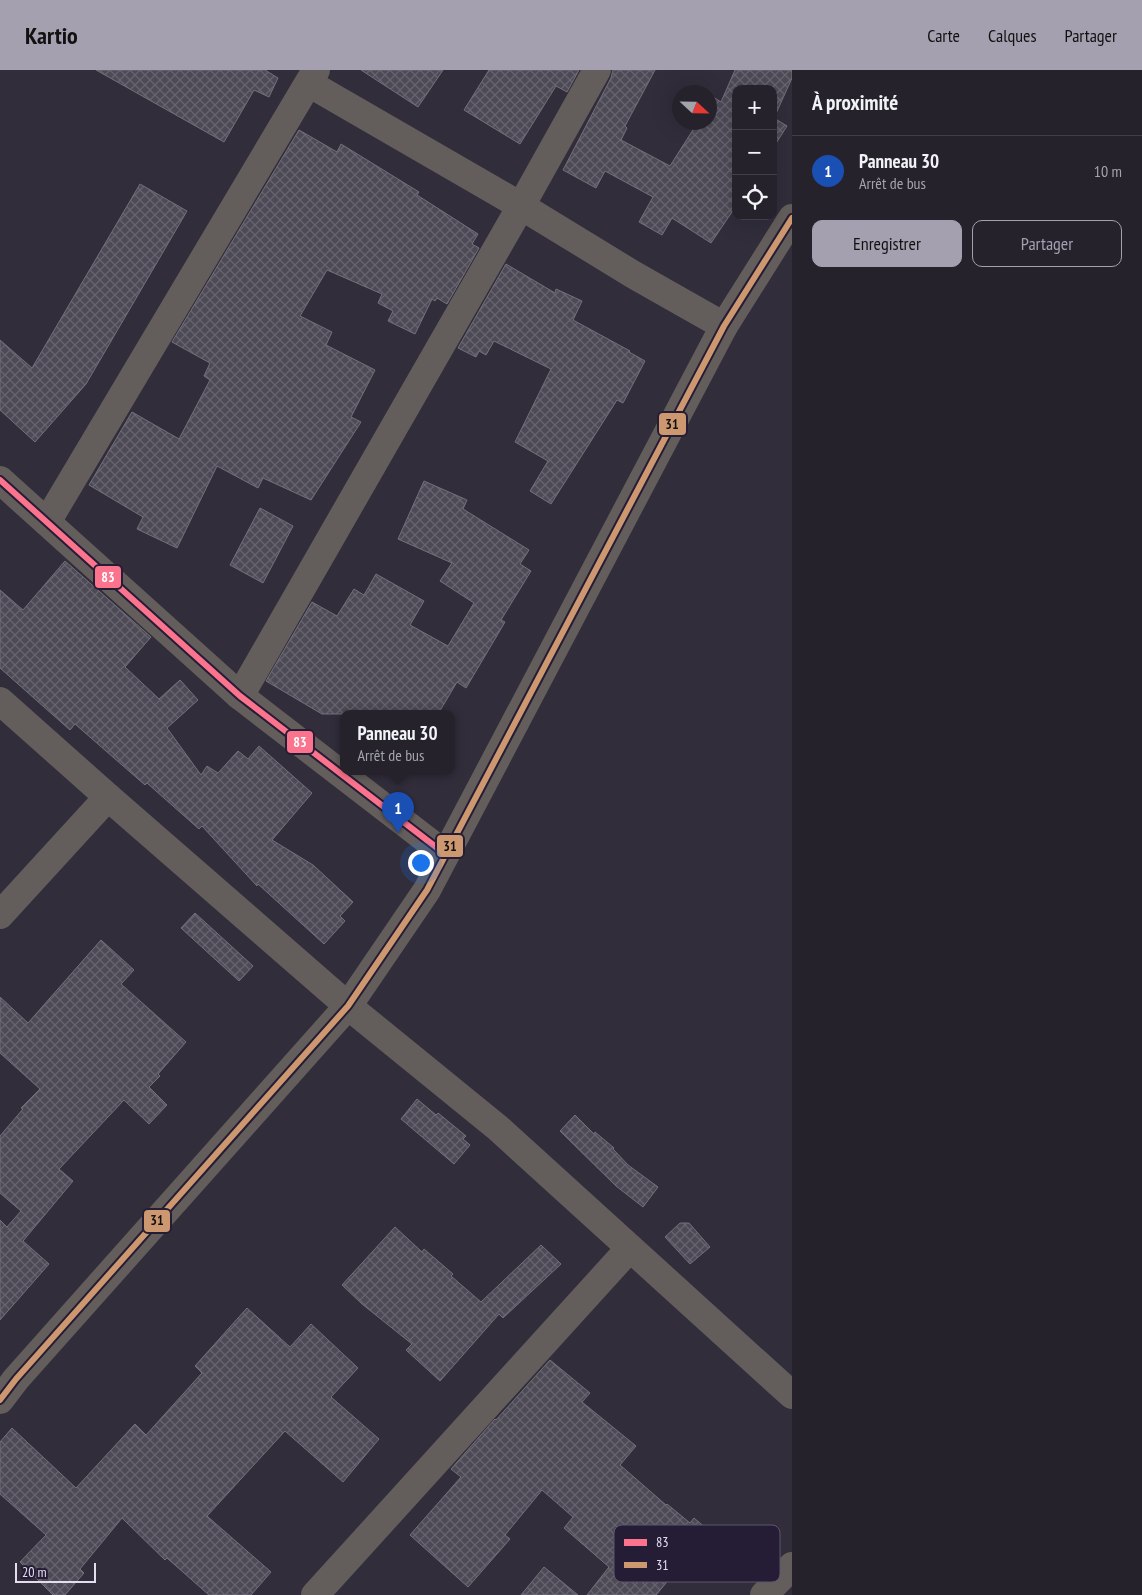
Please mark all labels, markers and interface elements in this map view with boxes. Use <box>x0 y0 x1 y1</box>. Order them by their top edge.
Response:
text: Kartio <box>25 20 78 51</box>
text: Carte <box>927 24 960 47</box>
text: Calques <box>988 24 1037 47</box>
text: Partager <box>1065 24 1117 47</box>
north arrow <box>672 85 717 130</box>
map controls <box>732 85 777 220</box>
button: + <box>732 85 777 130</box>
text: À proximité <box>812 89 898 116</box>
button: − <box>732 130 777 175</box>
text: Panneau 30 <box>859 149 939 173</box>
text: 1 <box>824 161 832 181</box>
text: 10 m <box>1094 161 1122 181</box>
text: Arrêt de bus <box>859 173 926 193</box>
button: locate <box>732 175 777 220</box>
button: Enregistrer <box>812 220 962 267</box>
button: Partager <box>972 220 1122 267</box>
line badge: 31 <box>658 412 687 436</box>
text: 31 <box>665 415 679 433</box>
line badge: 83 <box>94 565 122 589</box>
text: 83 <box>101 568 115 586</box>
popup <box>340 710 455 775</box>
text: Panneau 30 <box>357 721 438 745</box>
line badge: 83 <box>286 730 314 754</box>
text: 83 <box>293 733 307 751</box>
text: Arrêt de bus <box>357 745 424 765</box>
pin: 1 <box>382 792 414 833</box>
line badge: 31 <box>436 834 464 858</box>
text: 31 <box>443 837 457 855</box>
your location <box>408 850 434 876</box>
line badge: 31 <box>143 1209 171 1233</box>
text: 31 <box>150 1211 164 1229</box>
legend <box>614 1525 780 1582</box>
text: 83 <box>656 1533 669 1551</box>
text: 31 <box>656 1556 669 1574</box>
scale bar <box>15 1560 96 1583</box>
text: 20 m <box>22 1563 47 1581</box>

